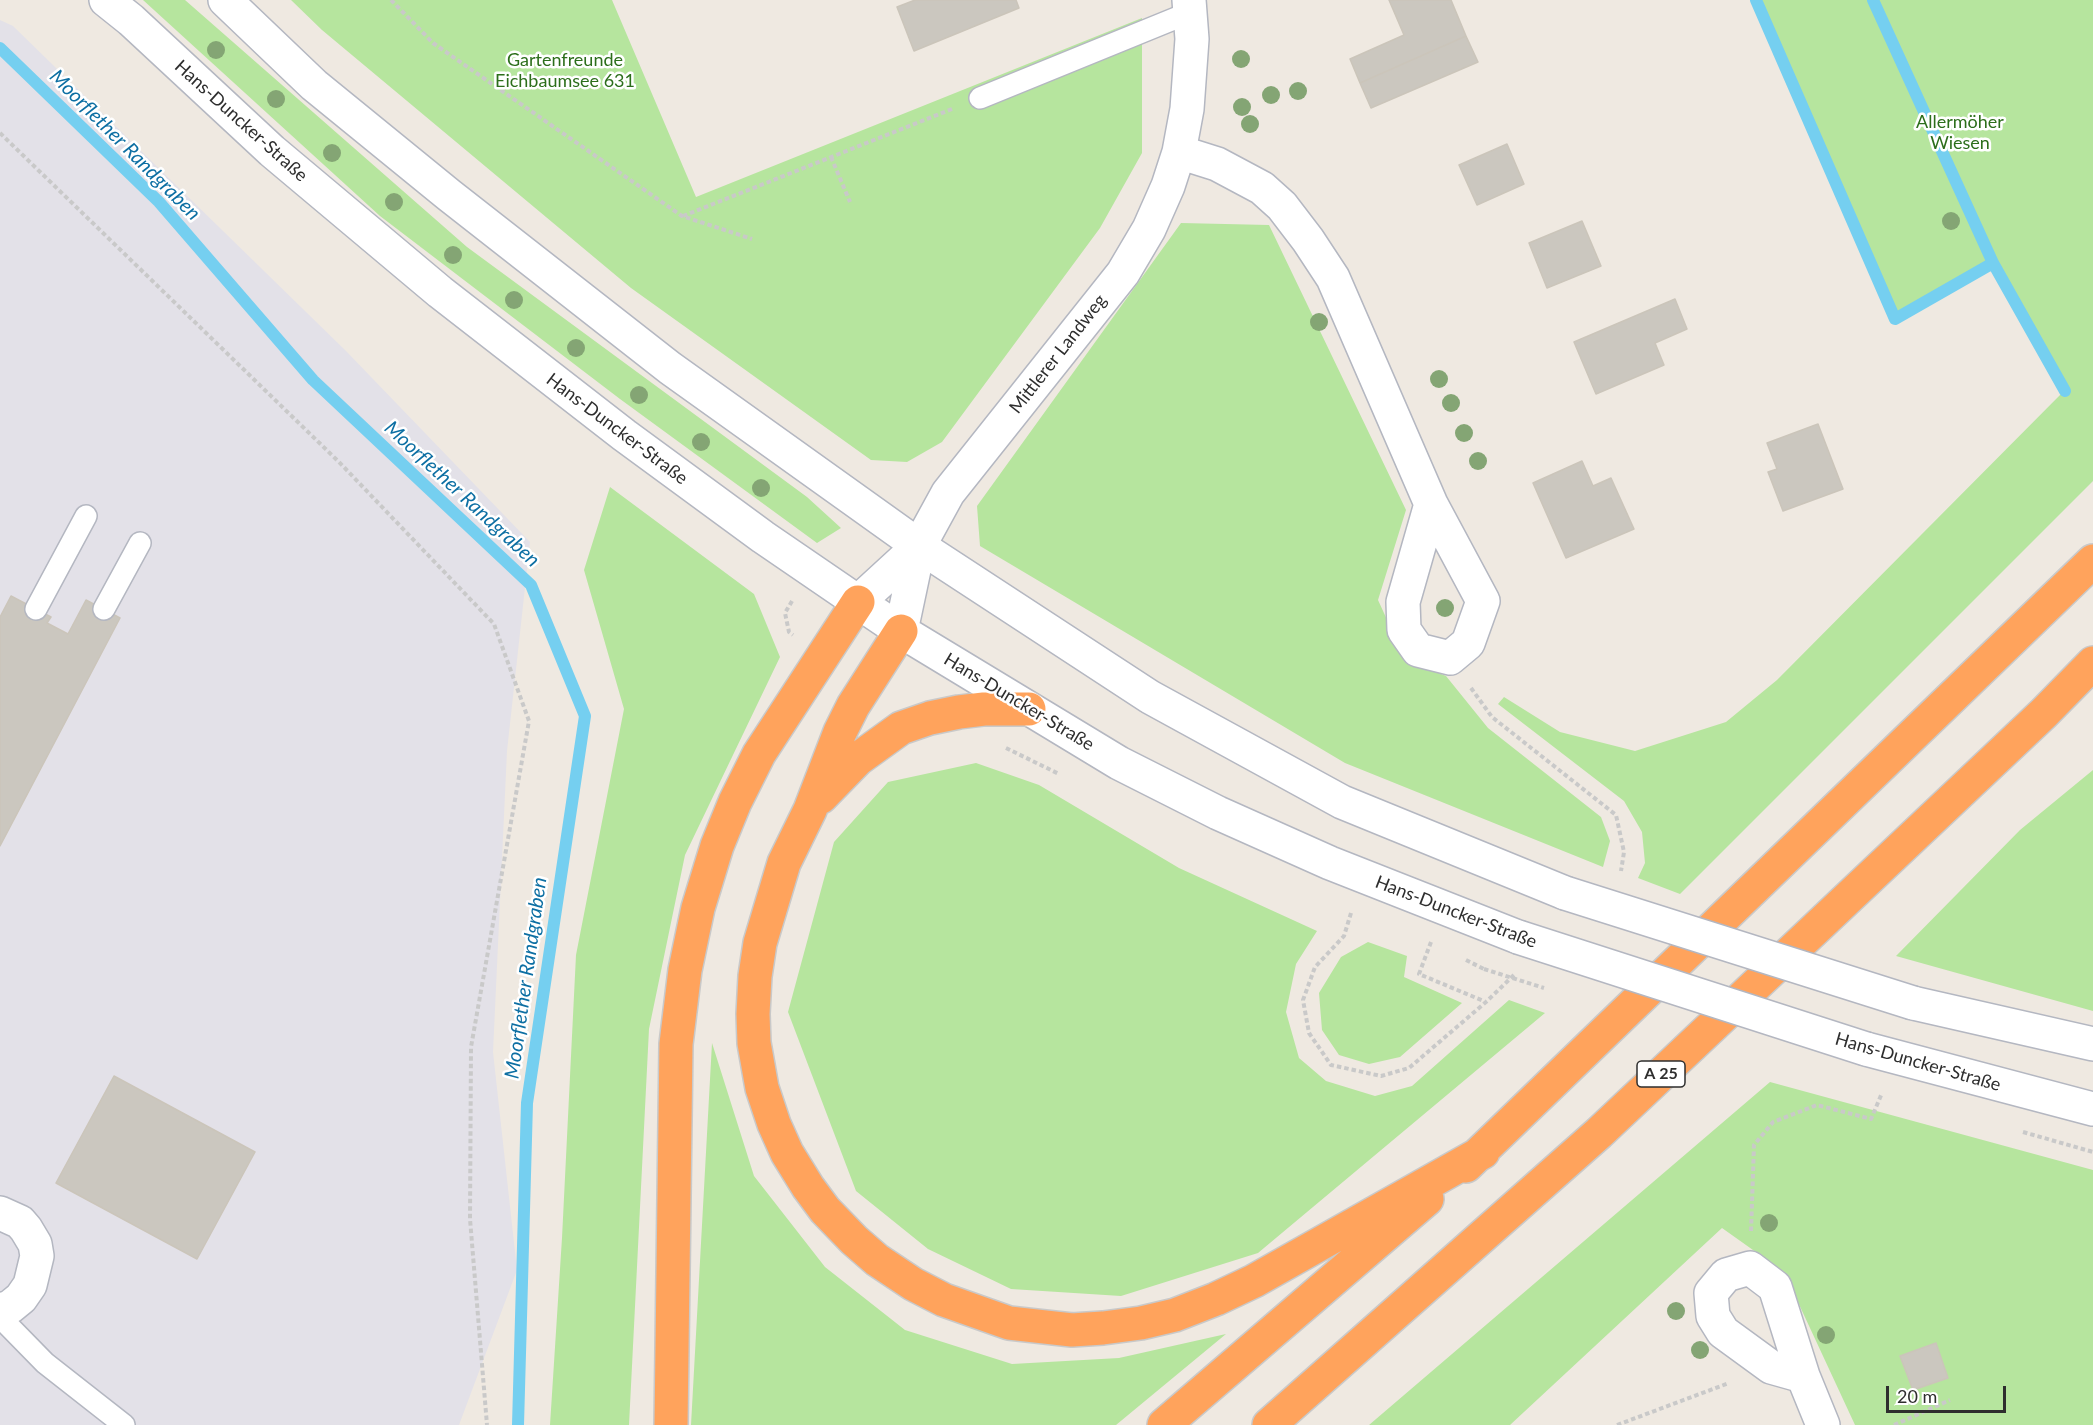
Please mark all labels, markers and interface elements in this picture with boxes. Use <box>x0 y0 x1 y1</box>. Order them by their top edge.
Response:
park label: Gartenfreunde Eichbaumsee 631 <box>495 49 635 92</box>
street label: Hans-Duncker-Straße <box>170 56 312 186</box>
water label: Moorflether Randgraben <box>45 65 205 225</box>
park label: Allermöher Wiesen <box>1916 111 2004 154</box>
street label: Mittlerer Landweg <box>1005 290 1111 418</box>
street label: Hans-Duncker-Straße <box>542 369 692 489</box>
water label: Moorflether Randgraben <box>379 416 545 572</box>
street label: Hans-Duncker-Straße <box>940 649 1098 755</box>
street label: Hans-Duncker-Straße <box>1372 871 1540 953</box>
water label: Moorflether Randgraben <box>500 876 552 1080</box>
street label: Hans-Duncker-Straße <box>1833 1028 2003 1096</box>
road number: A 25 <box>1637 1061 1685 1087</box>
scale bar <box>1889 1374 2009 1412</box>
text: 20 m <box>1897 1385 1937 1407</box>

